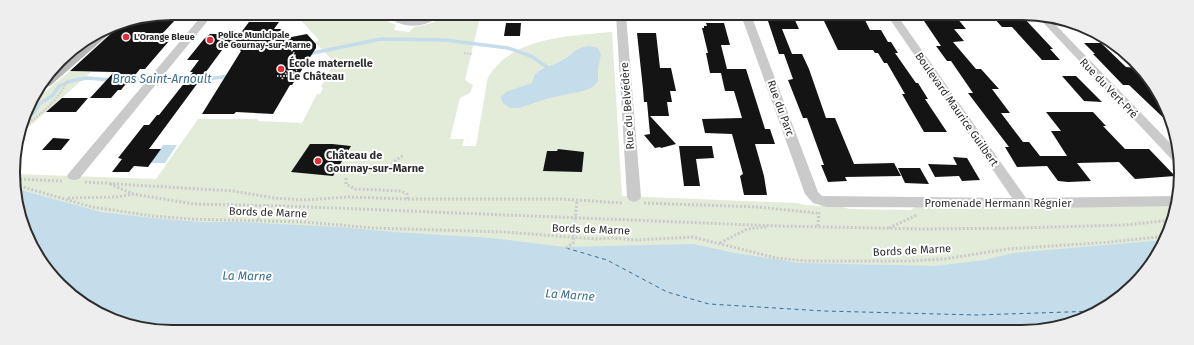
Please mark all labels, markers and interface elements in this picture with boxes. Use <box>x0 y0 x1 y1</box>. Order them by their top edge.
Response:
place label: Police Municipale de Gournay-sur-Marne <box>218 30 311 50</box>
marker: L'Orange Bleue <box>121 32 131 42</box>
place label: L'Orange Bleue <box>134 32 195 42</box>
marker: Police Municipale de Gournay-sur-Marne <box>205 35 215 45</box>
street label: Boulevard Maurice Guilbert <box>912 50 1001 169</box>
place label: École maternelle Le Château <box>289 56 373 83</box>
street label: Rue du Vert-Pré <box>1077 56 1140 121</box>
street label: Rue du Belvédère <box>618 62 637 150</box>
marker: École maternelle Le Château <box>276 64 286 74</box>
water label: Bras Saint-Arnoult <box>113 72 212 86</box>
street label: Rue du Parc <box>764 78 797 138</box>
place label: Château de Gournay-sur-Marne <box>326 149 424 175</box>
marker: Château de Gournay-sur-Marne <box>313 156 323 166</box>
street label: Promenade Hermann Régnier <box>925 197 1072 210</box>
street label: Bords de Marne <box>229 205 307 220</box>
street label: Bords de Marne <box>552 222 630 237</box>
street label: Bords de Marne <box>873 242 952 259</box>
water label: La Marne <box>222 269 272 283</box>
water label: La Marne <box>545 286 595 304</box>

